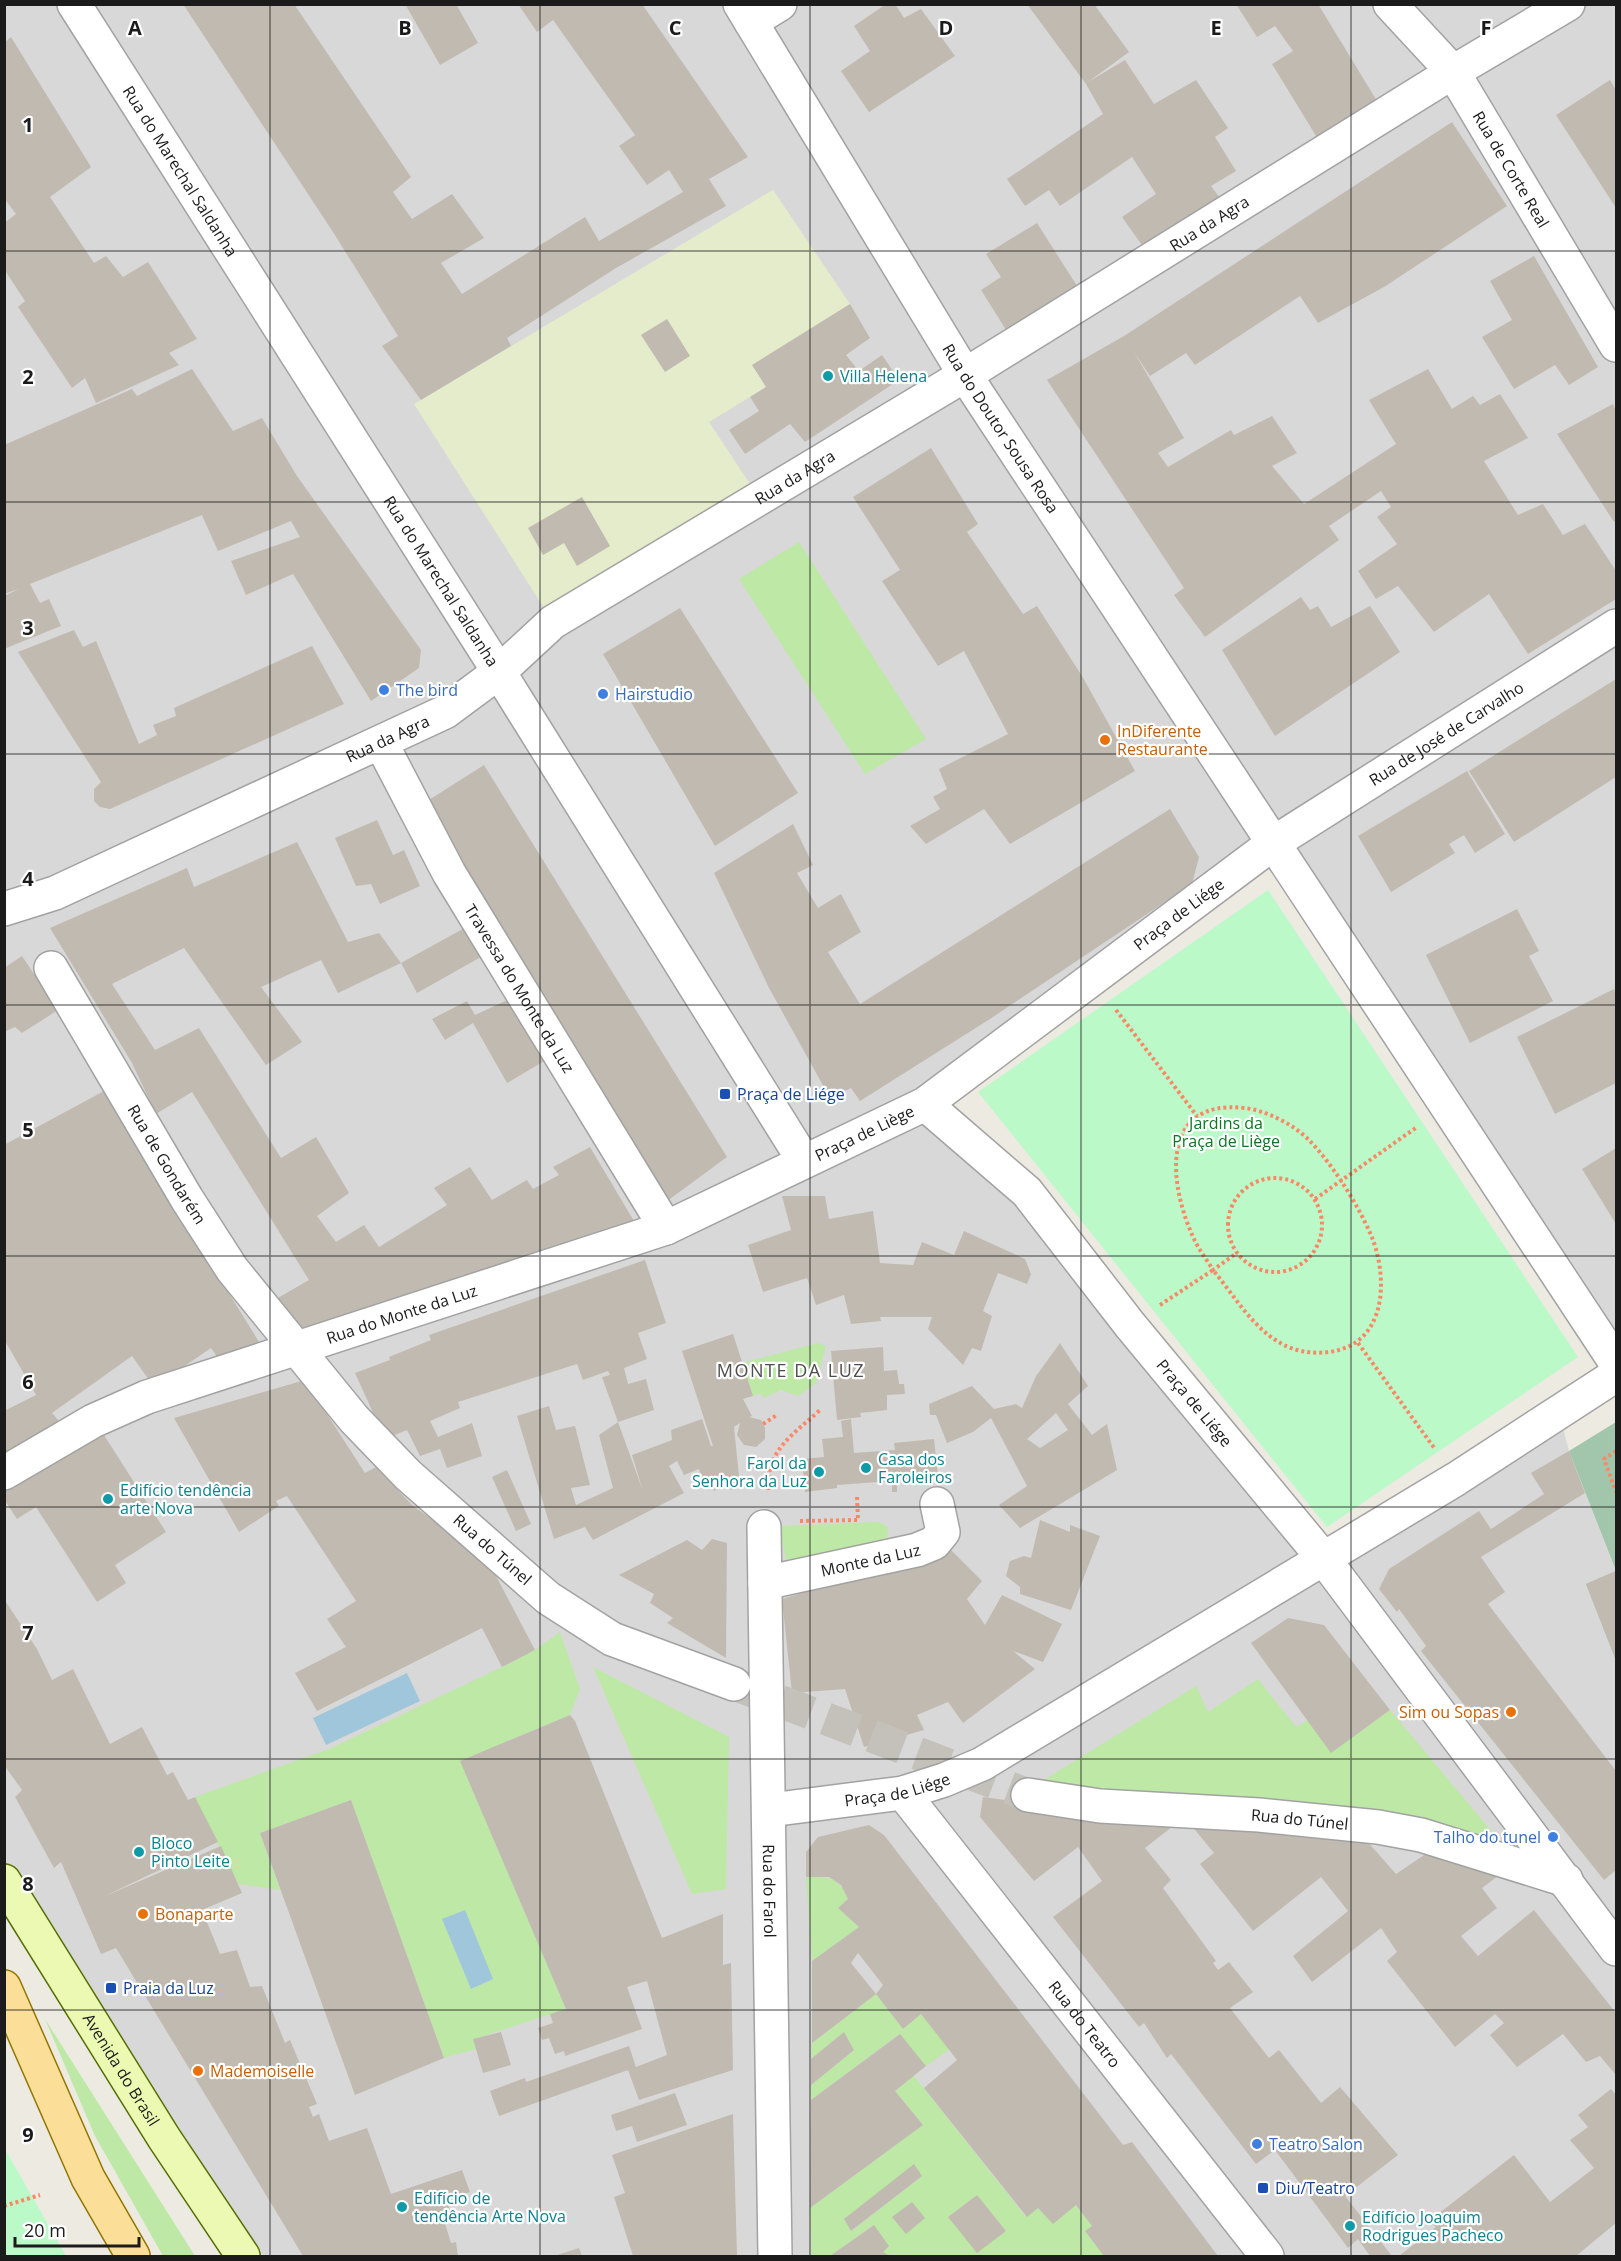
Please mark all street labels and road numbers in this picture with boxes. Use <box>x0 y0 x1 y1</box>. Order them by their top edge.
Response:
street label: Rua do Marechal Saldanha <box>118 81 243 261</box>
street label: Rua de Corte Real <box>1468 107 1555 232</box>
street label: Rua da Agra <box>1165 190 1253 256</box>
street label: Rua do Doutor Sousa Rosa <box>937 339 1064 517</box>
street label: Rua da Agra <box>751 445 839 510</box>
street label: Rua do Marechal Saldanha <box>379 491 504 671</box>
street label: Rua de José de Carvalho <box>1365 676 1528 791</box>
street label: Rua da Agra <box>342 710 433 768</box>
street label: Praça de Liége <box>1129 873 1228 955</box>
street label: Travessa do Monte da Luz <box>460 900 580 1077</box>
street label: Rua de Gondarém <box>123 1100 211 1228</box>
street label: Praça de Liège <box>811 1100 918 1166</box>
street label: Rua do Monte da Luz <box>323 1279 480 1349</box>
street label: Praça de Liége <box>1152 1354 1237 1451</box>
street label: Rua do Túnel <box>449 1509 537 1590</box>
street label: Monte da Luz <box>819 1539 922 1582</box>
street label: Praça de Liége <box>843 1768 954 1811</box>
street label: Rua do Túnel <box>1250 1804 1349 1835</box>
street label: Rua do Farol <box>758 1844 781 1938</box>
street label: Rua do Teatro <box>1044 1976 1126 2072</box>
street label: Avenida do Brasil <box>78 2009 165 2130</box>

